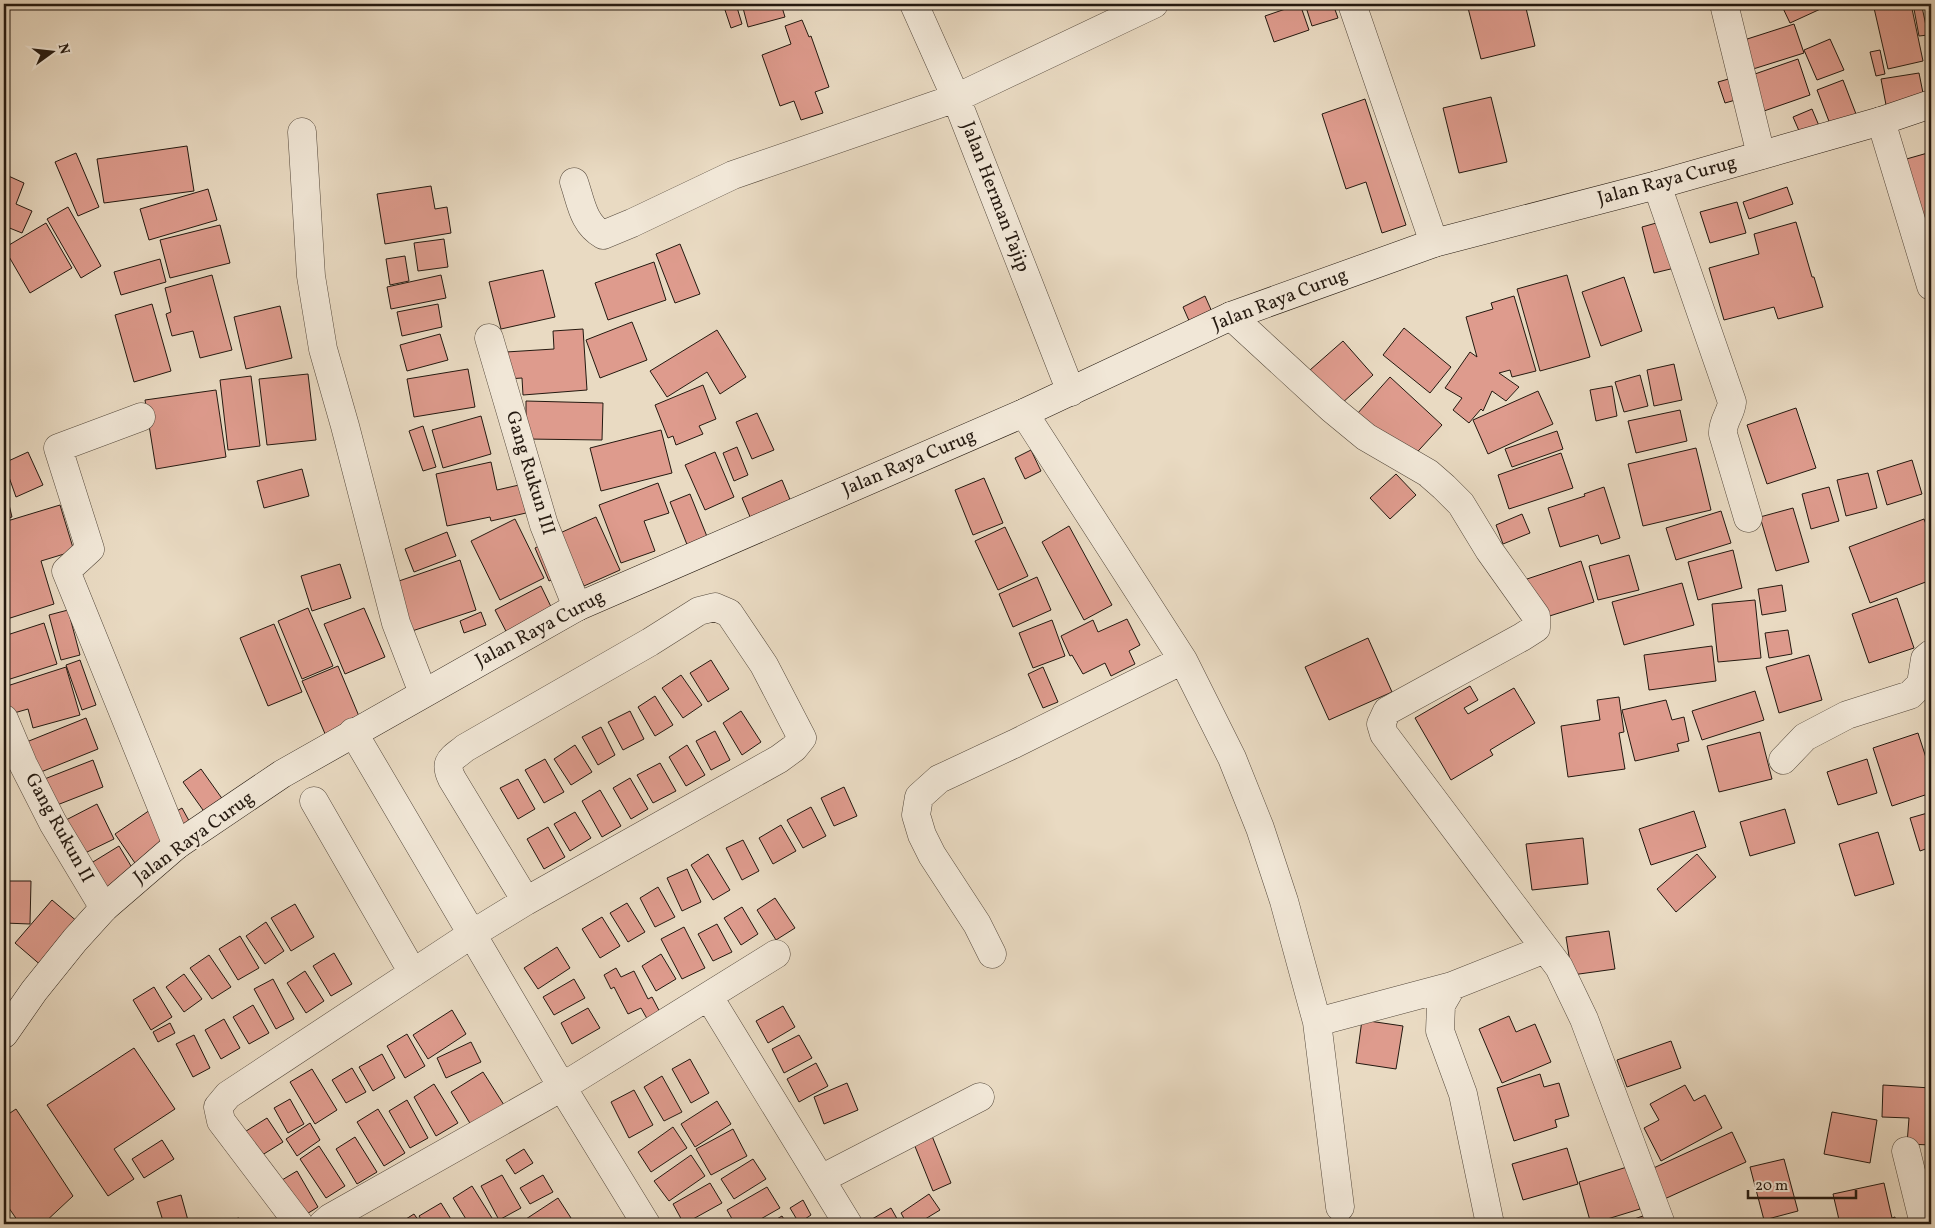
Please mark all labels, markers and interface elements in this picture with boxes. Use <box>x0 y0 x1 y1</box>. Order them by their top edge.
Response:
north arrow <box>28 28 78 78</box>
text: N <box>53 42 74 56</box>
street label: Jalan Herman Tajip <box>954 118 1036 276</box>
street label: Jalan Raya Curug <box>1595 150 1739 212</box>
street label: Jalan Raya Curug <box>1209 262 1351 338</box>
street label: Gang Rukun III <box>499 408 561 538</box>
street label: Jalan Raya Curug <box>838 423 980 503</box>
street label: Jalan Raya Curug <box>471 584 609 674</box>
street label: Gang Rukun II <box>18 769 100 887</box>
street label: Jalan Raya Curug <box>129 785 259 891</box>
scale bar <box>1748 1168 1855 1200</box>
text: 20 m <box>1755 1176 1788 1197</box>

